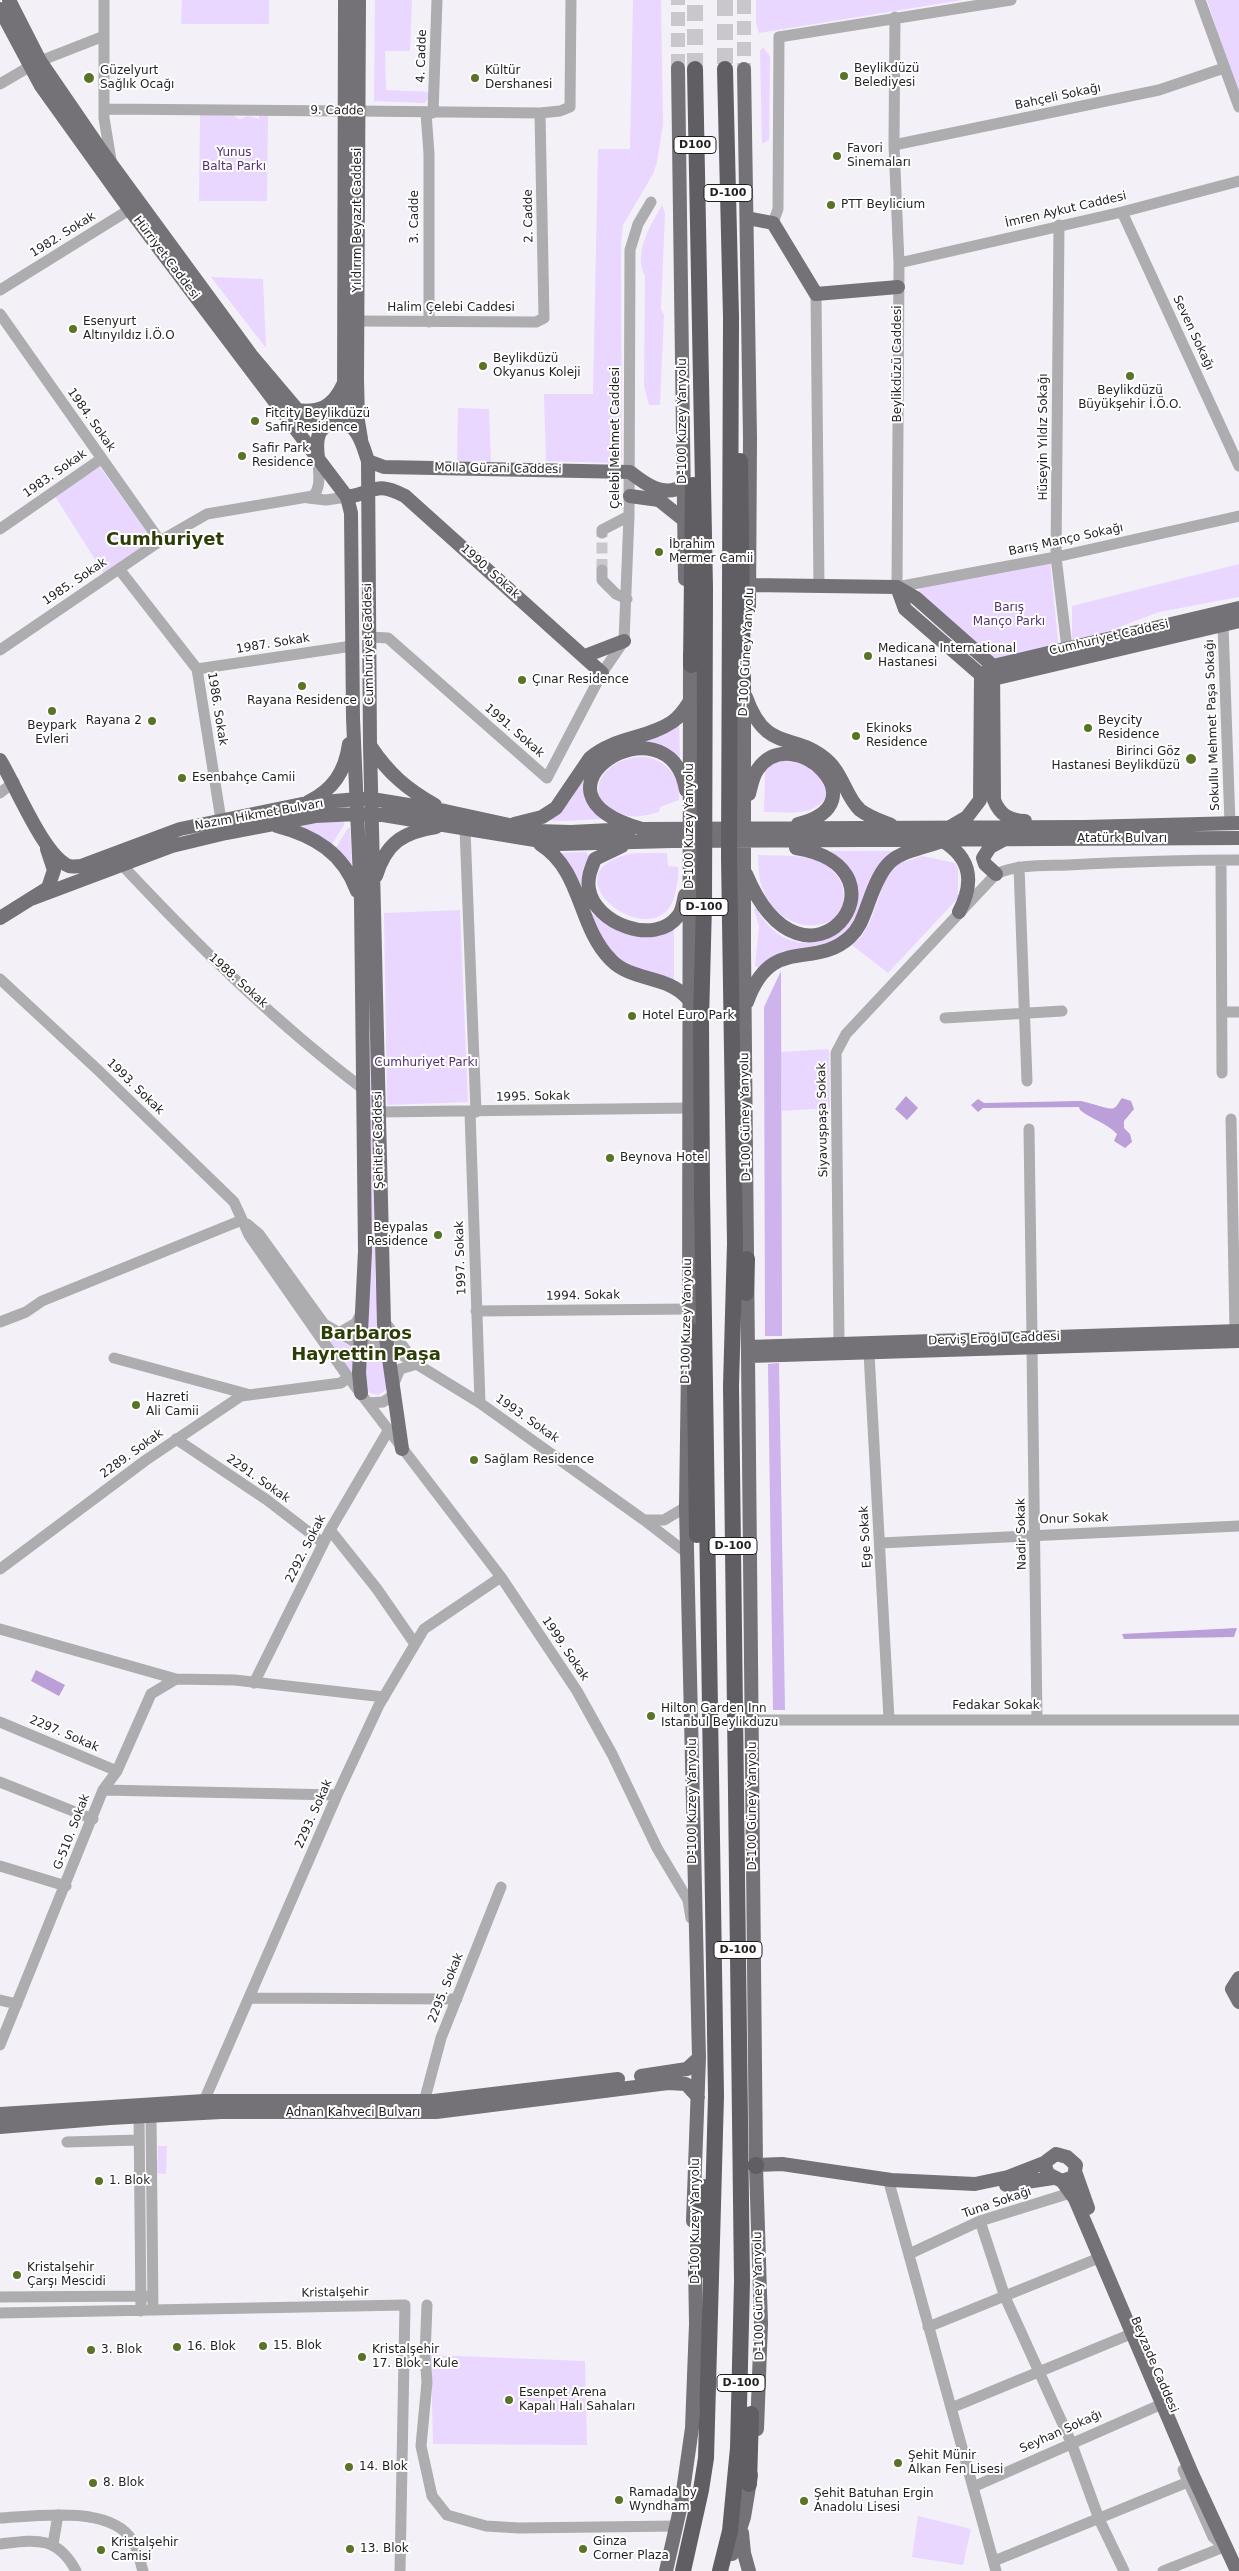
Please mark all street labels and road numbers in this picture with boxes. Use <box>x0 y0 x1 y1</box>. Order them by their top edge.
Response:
street label: 4. Cadde <box>414 29 430 83</box>
street label: Bahçeli Sokağı <box>1014 81 1102 113</box>
street label: 9. Cadde <box>310 103 364 119</box>
road number: D100 <box>674 136 716 154</box>
street label: Yıldırım Beyazıt Caddesi <box>351 148 365 292</box>
road number: D-100 <box>704 184 752 202</box>
street label: 2. Cadde <box>521 189 537 243</box>
street label: İmren Aykut Caddesi <box>1004 189 1128 231</box>
street label: 3. Cadde <box>408 190 422 244</box>
street label: 1982. Sokak <box>28 209 98 261</box>
street label: Hürriyet Caddesi <box>130 214 202 302</box>
street label: Seven Sokağı <box>1169 293 1217 373</box>
street label: Halim Çelebi Caddesi <box>387 301 515 315</box>
street label: Beylikdüzü Caddesi <box>891 305 905 423</box>
street label: D-100 Kuzey Yanyolu <box>676 358 690 484</box>
street label: Çelebi Mehmet Caddesi <box>609 367 623 509</box>
street label: Hüseyin Yıldız Sokağı <box>1037 373 1051 501</box>
street label: 1984. Sokak <box>64 385 118 455</box>
street label: 1983. Sokak <box>20 447 90 501</box>
street label: Molla Gürani Caddesi <box>434 461 562 477</box>
street label: Barış Manço Sokağı <box>1007 521 1125 559</box>
street label: 1990. Sokak <box>458 542 522 602</box>
street label: 1985. Sokak <box>40 555 110 609</box>
street label: Cumhuriyet Caddesi <box>361 583 377 705</box>
street label: D-100 Güney Yanyolu <box>736 587 758 717</box>
street label: Cumhuriyet Caddesi <box>1048 617 1170 659</box>
street label: 1987. Sokak <box>235 631 311 657</box>
street label: Sokullu Mehmet Paşa Sokağı <box>1203 639 1223 811</box>
street label: 1986. Sokak <box>204 671 230 747</box>
street label: 1991. Sokak <box>481 701 547 761</box>
street label: D-100 Kuzey Yanyolu <box>683 763 697 889</box>
street label: Nazım Hikmet Bulvarı <box>194 797 324 833</box>
street label: Atatürk Bulvarı <box>1077 832 1167 846</box>
road number: D-100 <box>680 899 728 916</box>
street label: 1988. Sokak <box>206 951 270 1011</box>
street label: D-100 Güney Yanyolu <box>738 1052 754 1182</box>
street label: 1993. Sokak <box>103 1056 167 1118</box>
street label: Siyavuşpaşa Sokak <box>815 1063 831 1177</box>
street label: 1995. Sokak <box>496 1089 570 1105</box>
street label: Şehitler Caddesi <box>371 1091 387 1189</box>
street label: 1997. Sokak <box>453 1221 469 1295</box>
street label: D-100 Kuzey Yanyolu <box>679 1258 695 1384</box>
street label: 1994. Sokak <box>546 1288 620 1304</box>
street label: Derviş Eroğlu Caddesi <box>928 1330 1060 1348</box>
street label: 1993. Sokak <box>492 1392 562 1446</box>
street label: 2289. Sokak <box>98 1426 166 1482</box>
street label: 2291. Sokak <box>223 1452 293 1506</box>
street label: Nadir Sokak <box>1014 1498 1030 1570</box>
street label: Ege Sokak <box>857 1505 875 1569</box>
street label: Onur Sokak <box>1039 1511 1109 1527</box>
street label: 2292. Sokak <box>283 1513 329 1585</box>
road number: D-100 <box>709 1538 757 1554</box>
street label: 1999. Sokak <box>538 1614 592 1684</box>
street label: Fedakar Sokak <box>952 1699 1040 1713</box>
street label: 2297. Sokak <box>27 1713 101 1755</box>
street label: D-100 Kuzey Yanyolu <box>686 1738 700 1864</box>
street label: D-100 Güney Yanyolu <box>746 1741 760 1871</box>
street label: 2293. Sokak <box>292 1777 336 1851</box>
street label: G-510. Sokak <box>51 1792 93 1872</box>
road number: D-100 <box>714 1942 762 1958</box>
street label: 2295. Sokak <box>425 1951 467 2025</box>
street label: Adnan Kahveci Bulvarı <box>286 2106 420 2120</box>
street label: D-100 Kuzey Yanyolu <box>689 2158 703 2284</box>
street label: Tuna Sokağı <box>961 2184 1033 2222</box>
street label: D-100 Güney Yanyolu <box>751 2231 767 2361</box>
street label: Kristalşehir <box>301 2285 369 2301</box>
street label: Beyzade Caddesi <box>1127 2315 1181 2415</box>
road number: D-100 <box>717 2374 765 2392</box>
street label: Seyhan Sokağı <box>1018 2407 1104 2457</box>

